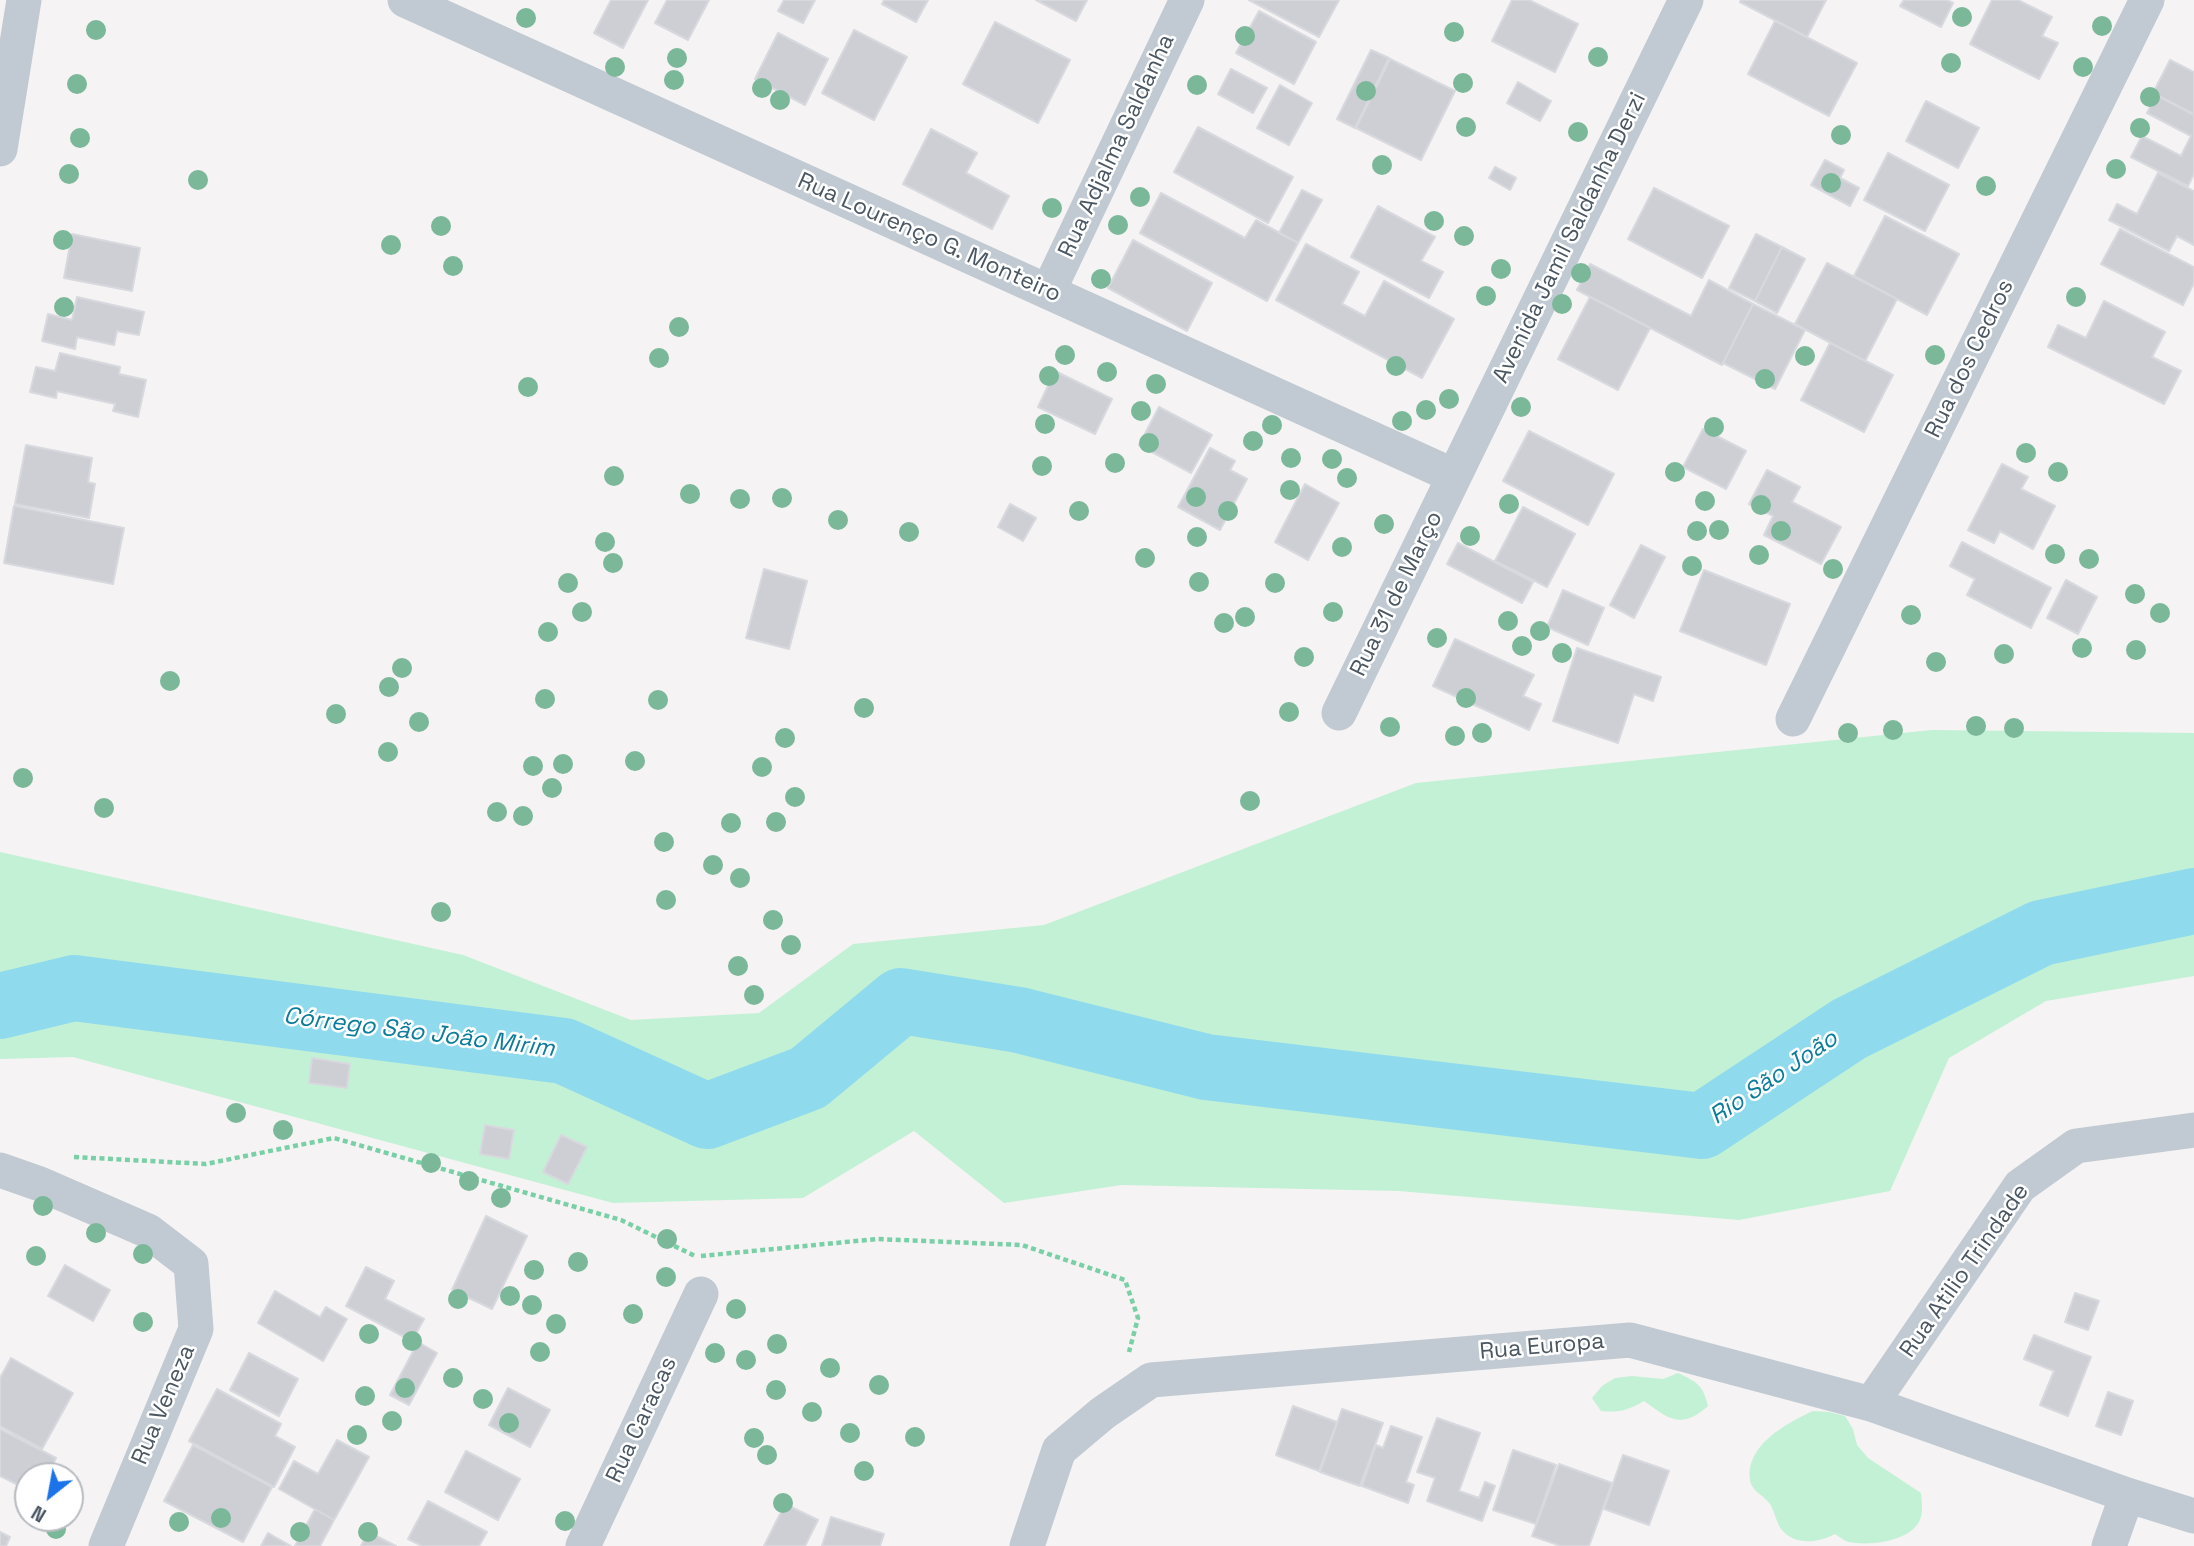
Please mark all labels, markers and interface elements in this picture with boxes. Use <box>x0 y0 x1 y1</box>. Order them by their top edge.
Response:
street label: Rua Adjalma Saldanha <box>1053 30 1181 262</box>
street label: Avenida Jamil Saldanha Derzi <box>1487 88 1653 388</box>
street label: Rua Lourenço G. Monteiro <box>793 167 1065 309</box>
street label: Rua dos Cedros <box>1920 275 2020 443</box>
street label: Rua 31 de Março <box>1345 507 1449 681</box>
water label: Córrego São João Mirim <box>282 1002 556 1064</box>
water label: Rio São João <box>1705 1025 1843 1131</box>
street label: Rua Atilio Trindade <box>1895 1179 2035 1363</box>
street label: Rua Europa <box>1478 1328 1606 1366</box>
street label: Rua Veneza <box>126 1341 202 1469</box>
street label: Rua Caracas <box>601 1353 683 1487</box>
north arrow <box>14 1462 84 1532</box>
text: N <box>27 1500 51 1528</box>

